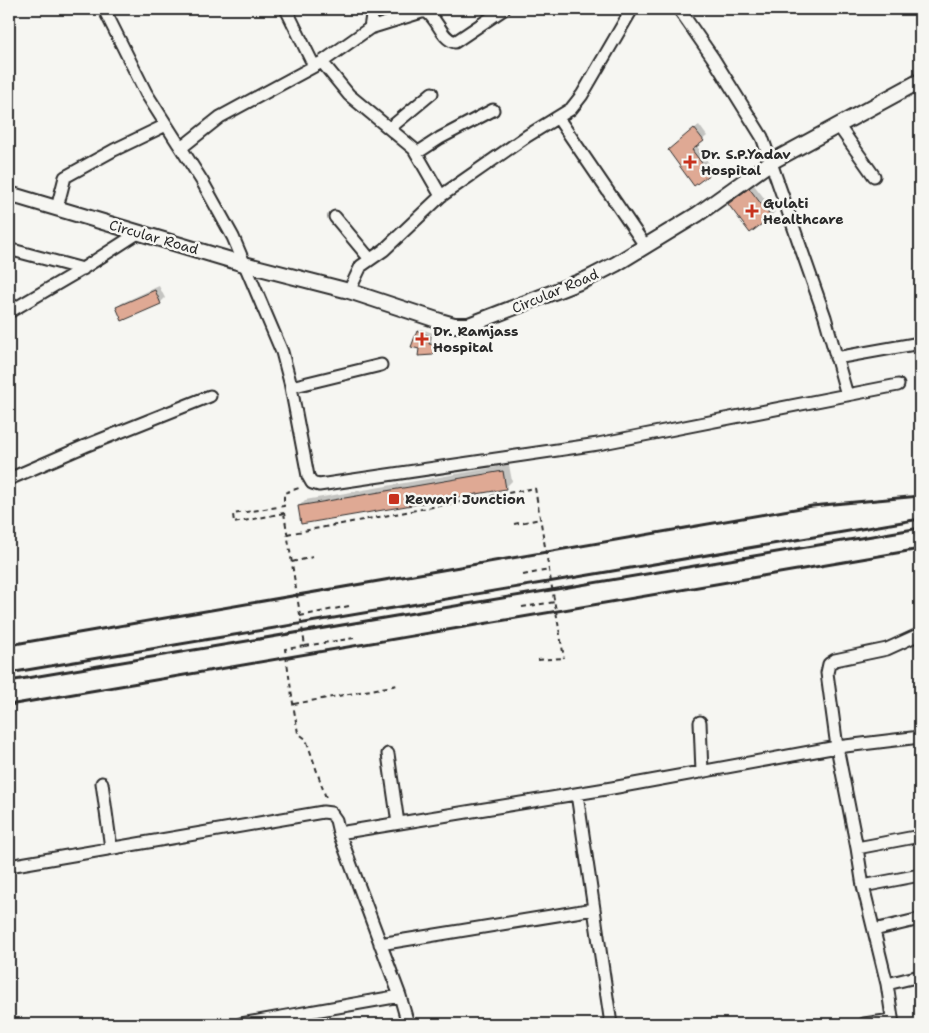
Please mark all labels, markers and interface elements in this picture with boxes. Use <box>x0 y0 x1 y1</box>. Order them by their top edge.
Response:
place label: Dr. S.P.Yadav Hospital <box>701 145 791 179</box>
marker: Dr. S.P.Yadav Hospital <box>683 155 697 169</box>
place label: Gulati Healthcare <box>763 194 844 228</box>
marker: Gulati Healthcare <box>745 204 759 218</box>
street label: Circular Road <box>107 216 201 258</box>
street label: Circular Road <box>509 265 601 317</box>
place label: Dr. Ramjass Hospital <box>433 322 518 356</box>
marker: Dr. Ramjass Hospital <box>415 332 429 346</box>
place label: Rewari Junction <box>405 490 525 508</box>
marker: Rewari Junction <box>387 492 401 506</box>

